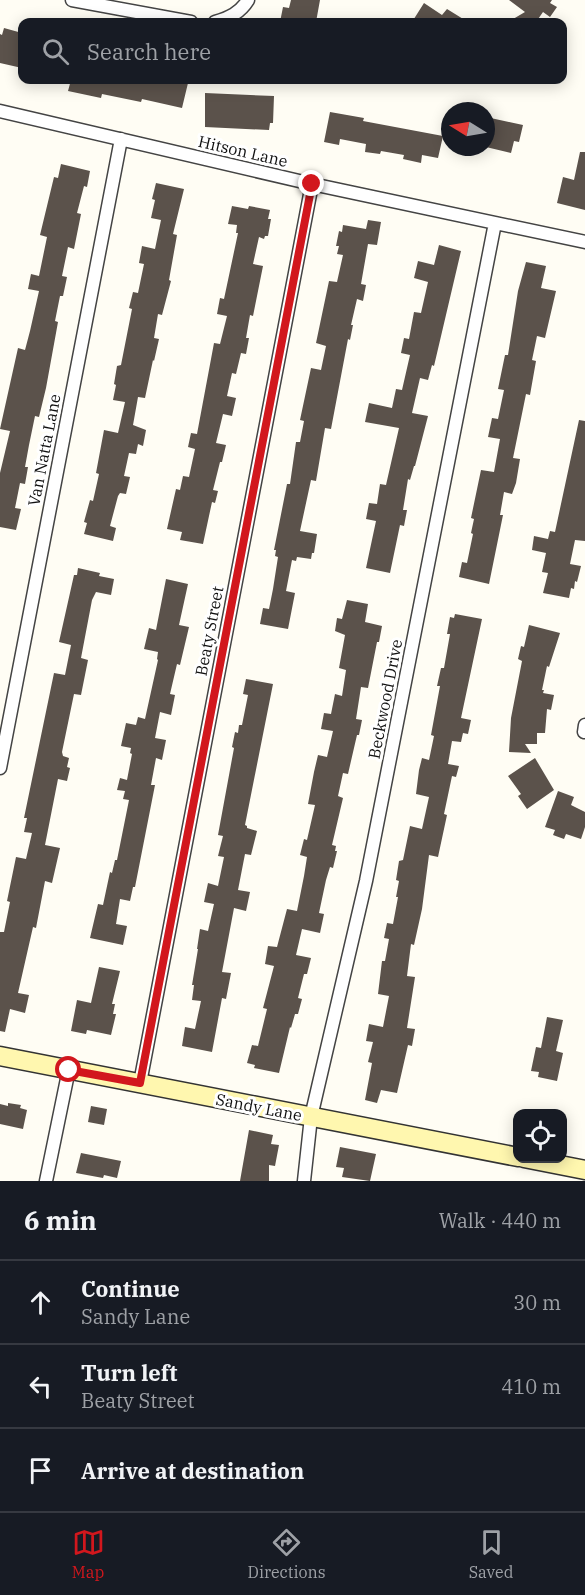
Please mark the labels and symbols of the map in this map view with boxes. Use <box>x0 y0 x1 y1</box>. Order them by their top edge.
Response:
north arrow <box>441 102 495 156</box>
street label: Hitson Lane <box>196 131 290 171</box>
route end <box>298 170 324 196</box>
street label: Van Natta Lane <box>23 392 65 508</box>
street label: Beaty Street <box>191 584 228 678</box>
street label: Beckwood Drive <box>364 637 406 761</box>
route start <box>55 1056 81 1082</box>
street label: Sandy Lane <box>214 1089 304 1125</box>

